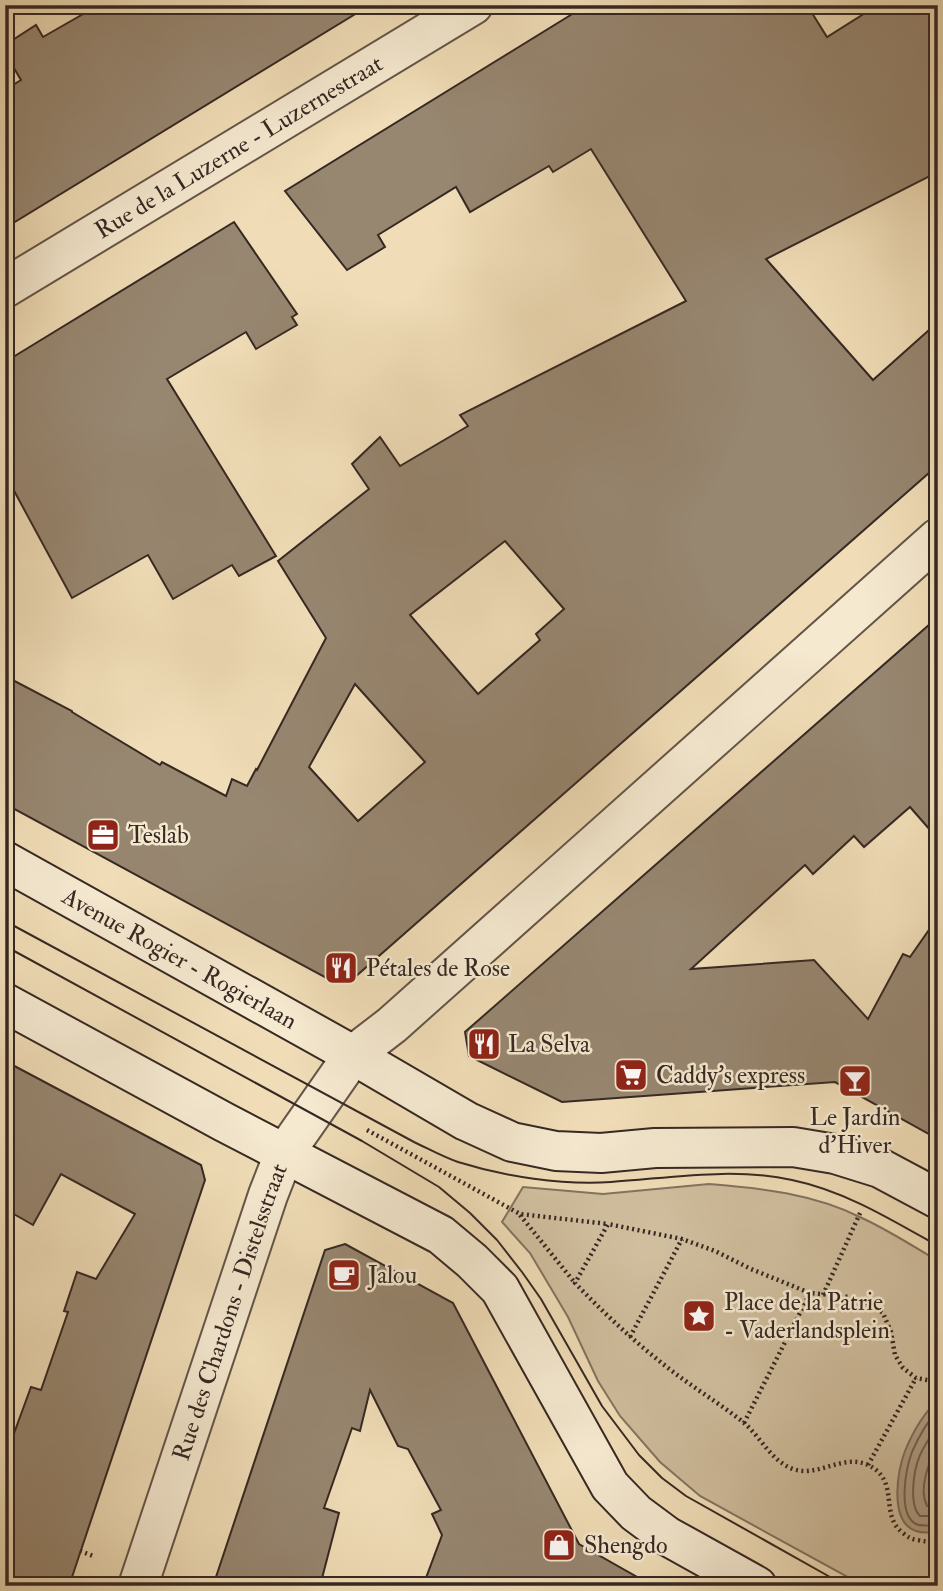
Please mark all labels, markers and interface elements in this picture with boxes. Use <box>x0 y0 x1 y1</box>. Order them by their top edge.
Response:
street label: Rue de la Luzerne - Luzernestraat <box>89 48 388 246</box>
office icon: Teslab <box>84 816 122 854</box>
place label: Teslab <box>128 820 189 851</box>
street label: Avenue Rogier - Rogierlaan <box>56 880 303 1036</box>
restaurant icon: Pétales de Rose <box>322 949 360 987</box>
place label: Pétales de Rose <box>366 953 510 984</box>
restaurant icon: La Selva <box>465 1025 503 1063</box>
place label: La Selva <box>508 1029 591 1060</box>
supermarket icon: Caddy's express <box>612 1056 650 1094</box>
place label: Caddy's express <box>656 1060 805 1091</box>
bar icon: Le Jardin d'Hiver <box>836 1062 874 1100</box>
place label: Le Jardin d'Hiver <box>810 1102 900 1161</box>
street label: Rue des Chardons - Distelsstraat <box>165 1159 294 1464</box>
cafe icon: Jalou <box>325 1256 363 1294</box>
place label: Jalou <box>367 1260 417 1291</box>
place label: Place de la Patrie - Vaderlandsplein <box>724 1287 890 1346</box>
place icon: Place de la Patrie - Vaderlandsplein <box>680 1297 718 1335</box>
shop icon: Shengdo <box>540 1526 578 1564</box>
place label: Shengdo <box>584 1530 668 1561</box>

